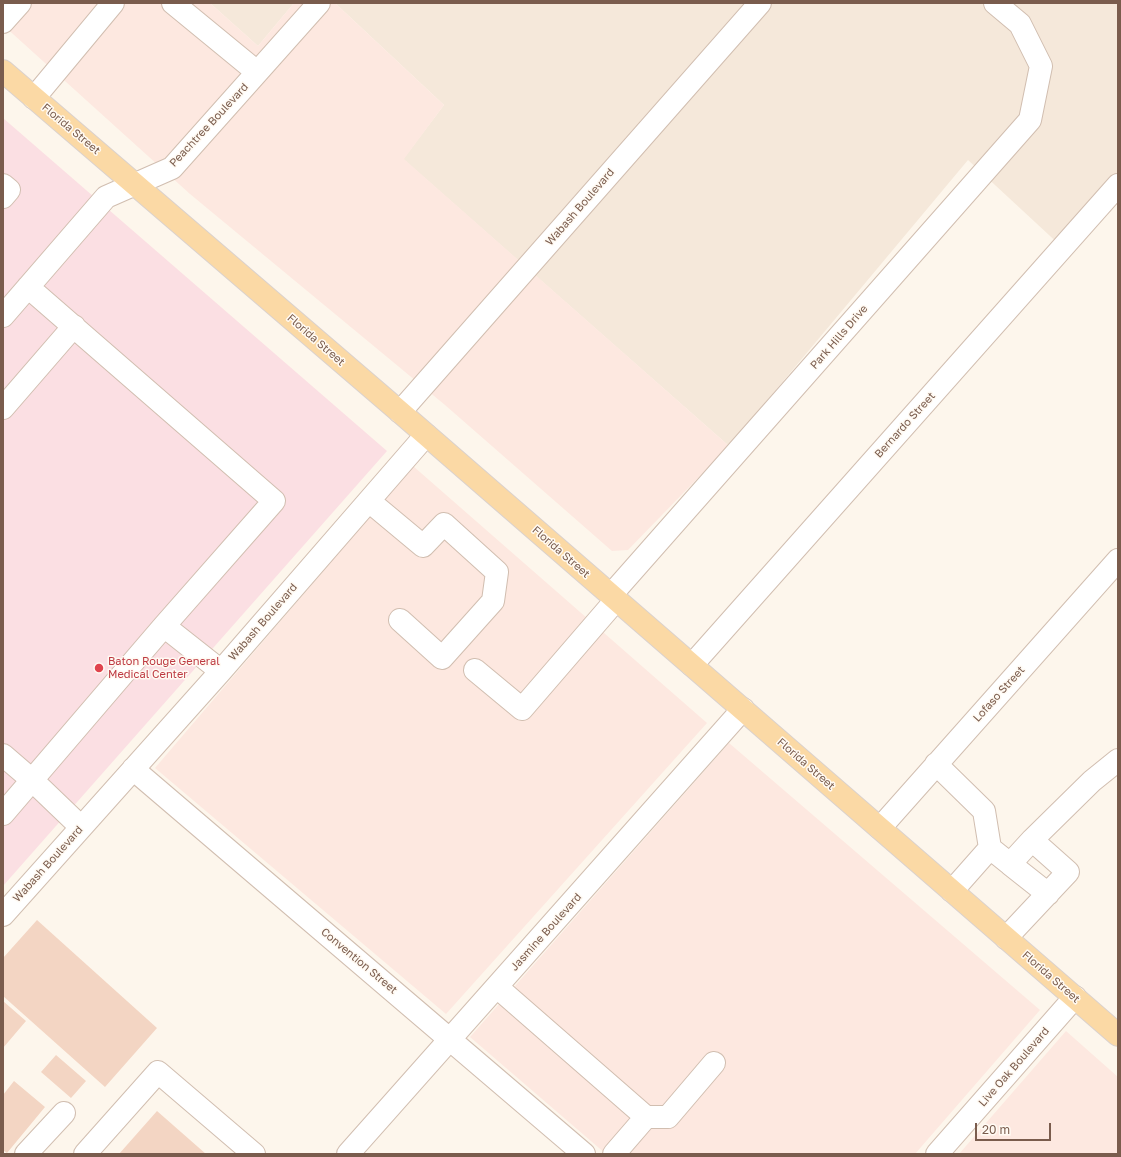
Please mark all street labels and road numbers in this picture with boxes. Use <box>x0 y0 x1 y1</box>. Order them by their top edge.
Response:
street label: Peachtree Boulevard <box>167 80 251 170</box>
street label: Florida Street <box>39 101 103 157</box>
street label: Wabash Boulevard <box>543 166 617 248</box>
street label: Park Hills Drive <box>808 302 870 372</box>
street label: Florida Street <box>284 311 348 369</box>
street label: Bernardo Street <box>872 389 938 461</box>
street label: Florida Street <box>529 523 593 581</box>
street label: Wabash Boulevard <box>226 581 300 663</box>
street label: Lofaso Street <box>971 663 1027 725</box>
street label: Florida Street <box>774 735 838 793</box>
street label: Wabash Boulevard <box>10 823 86 905</box>
street label: Jasmine Boulevard <box>508 890 584 974</box>
street label: Convention Street <box>318 925 400 997</box>
street label: Florida Street <box>1019 948 1083 1006</box>
street label: Live Oak Boulevard <box>976 1025 1052 1109</box>

